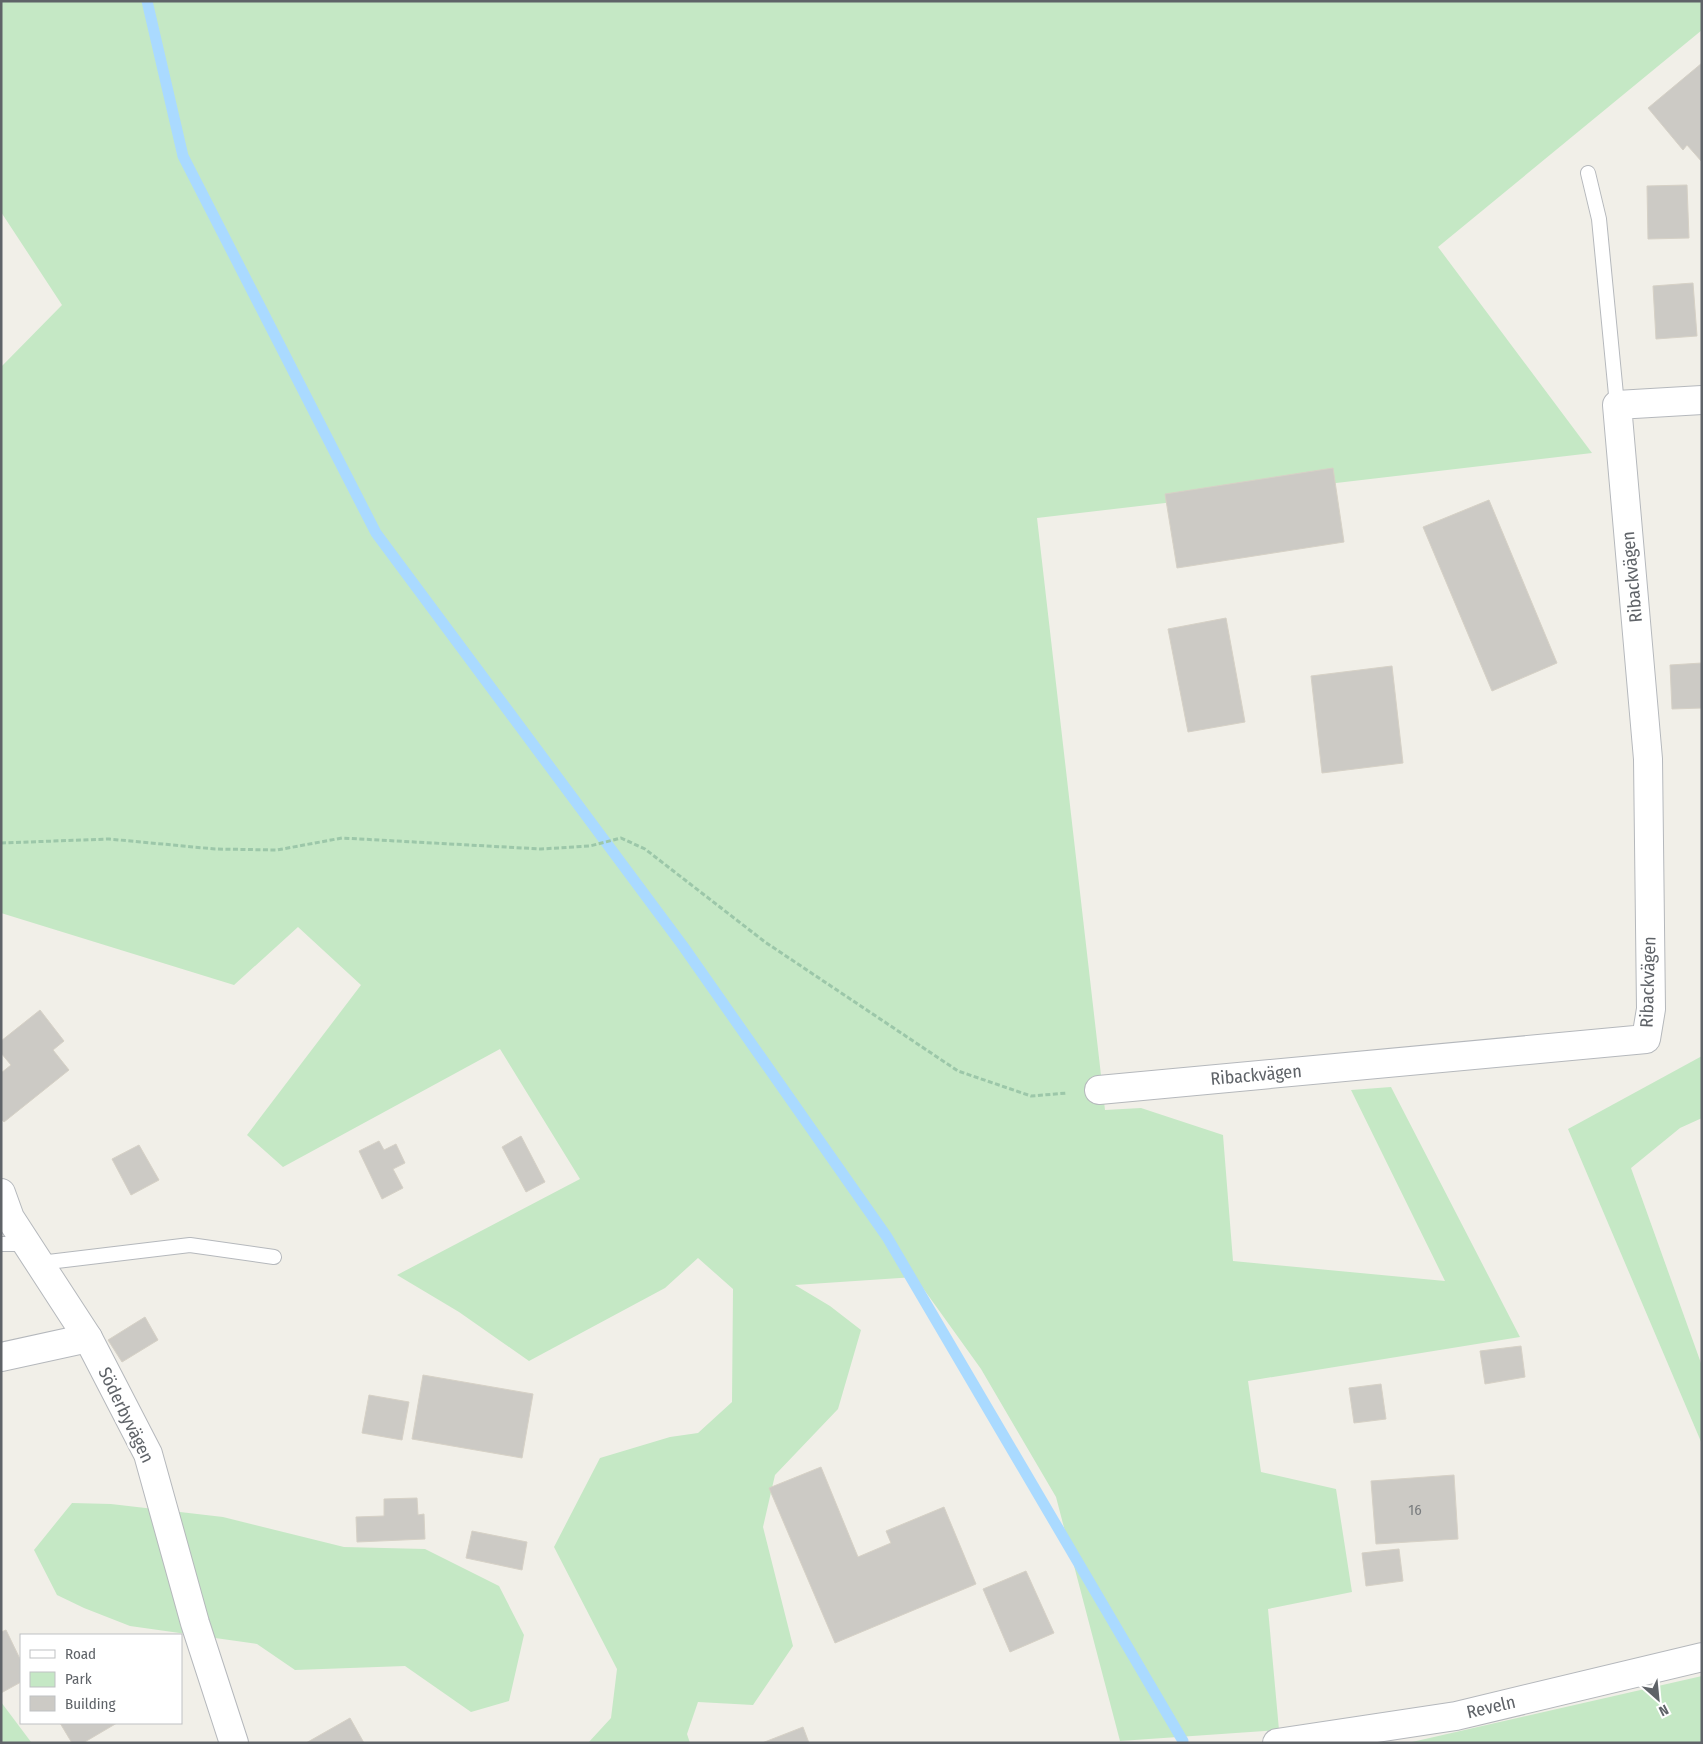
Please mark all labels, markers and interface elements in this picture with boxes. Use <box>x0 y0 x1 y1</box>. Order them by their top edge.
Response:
street label: Ribackvägen <box>1617 530 1647 624</box>
street label: Ribackvägen <box>1635 936 1661 1028</box>
street label: Ribackvägen <box>1209 1060 1303 1090</box>
street label: Söderbyvägen <box>93 1364 159 1466</box>
house number: 16 <box>1408 1501 1422 1519</box>
legend <box>20 1634 182 1724</box>
text: Road <box>65 1645 96 1663</box>
text: Park <box>65 1670 92 1688</box>
north arrow <box>1633 1674 1683 1724</box>
street label: Reveln <box>1464 1691 1518 1723</box>
text: Building <box>65 1695 116 1713</box>
text: N <box>1656 1701 1671 1720</box>

